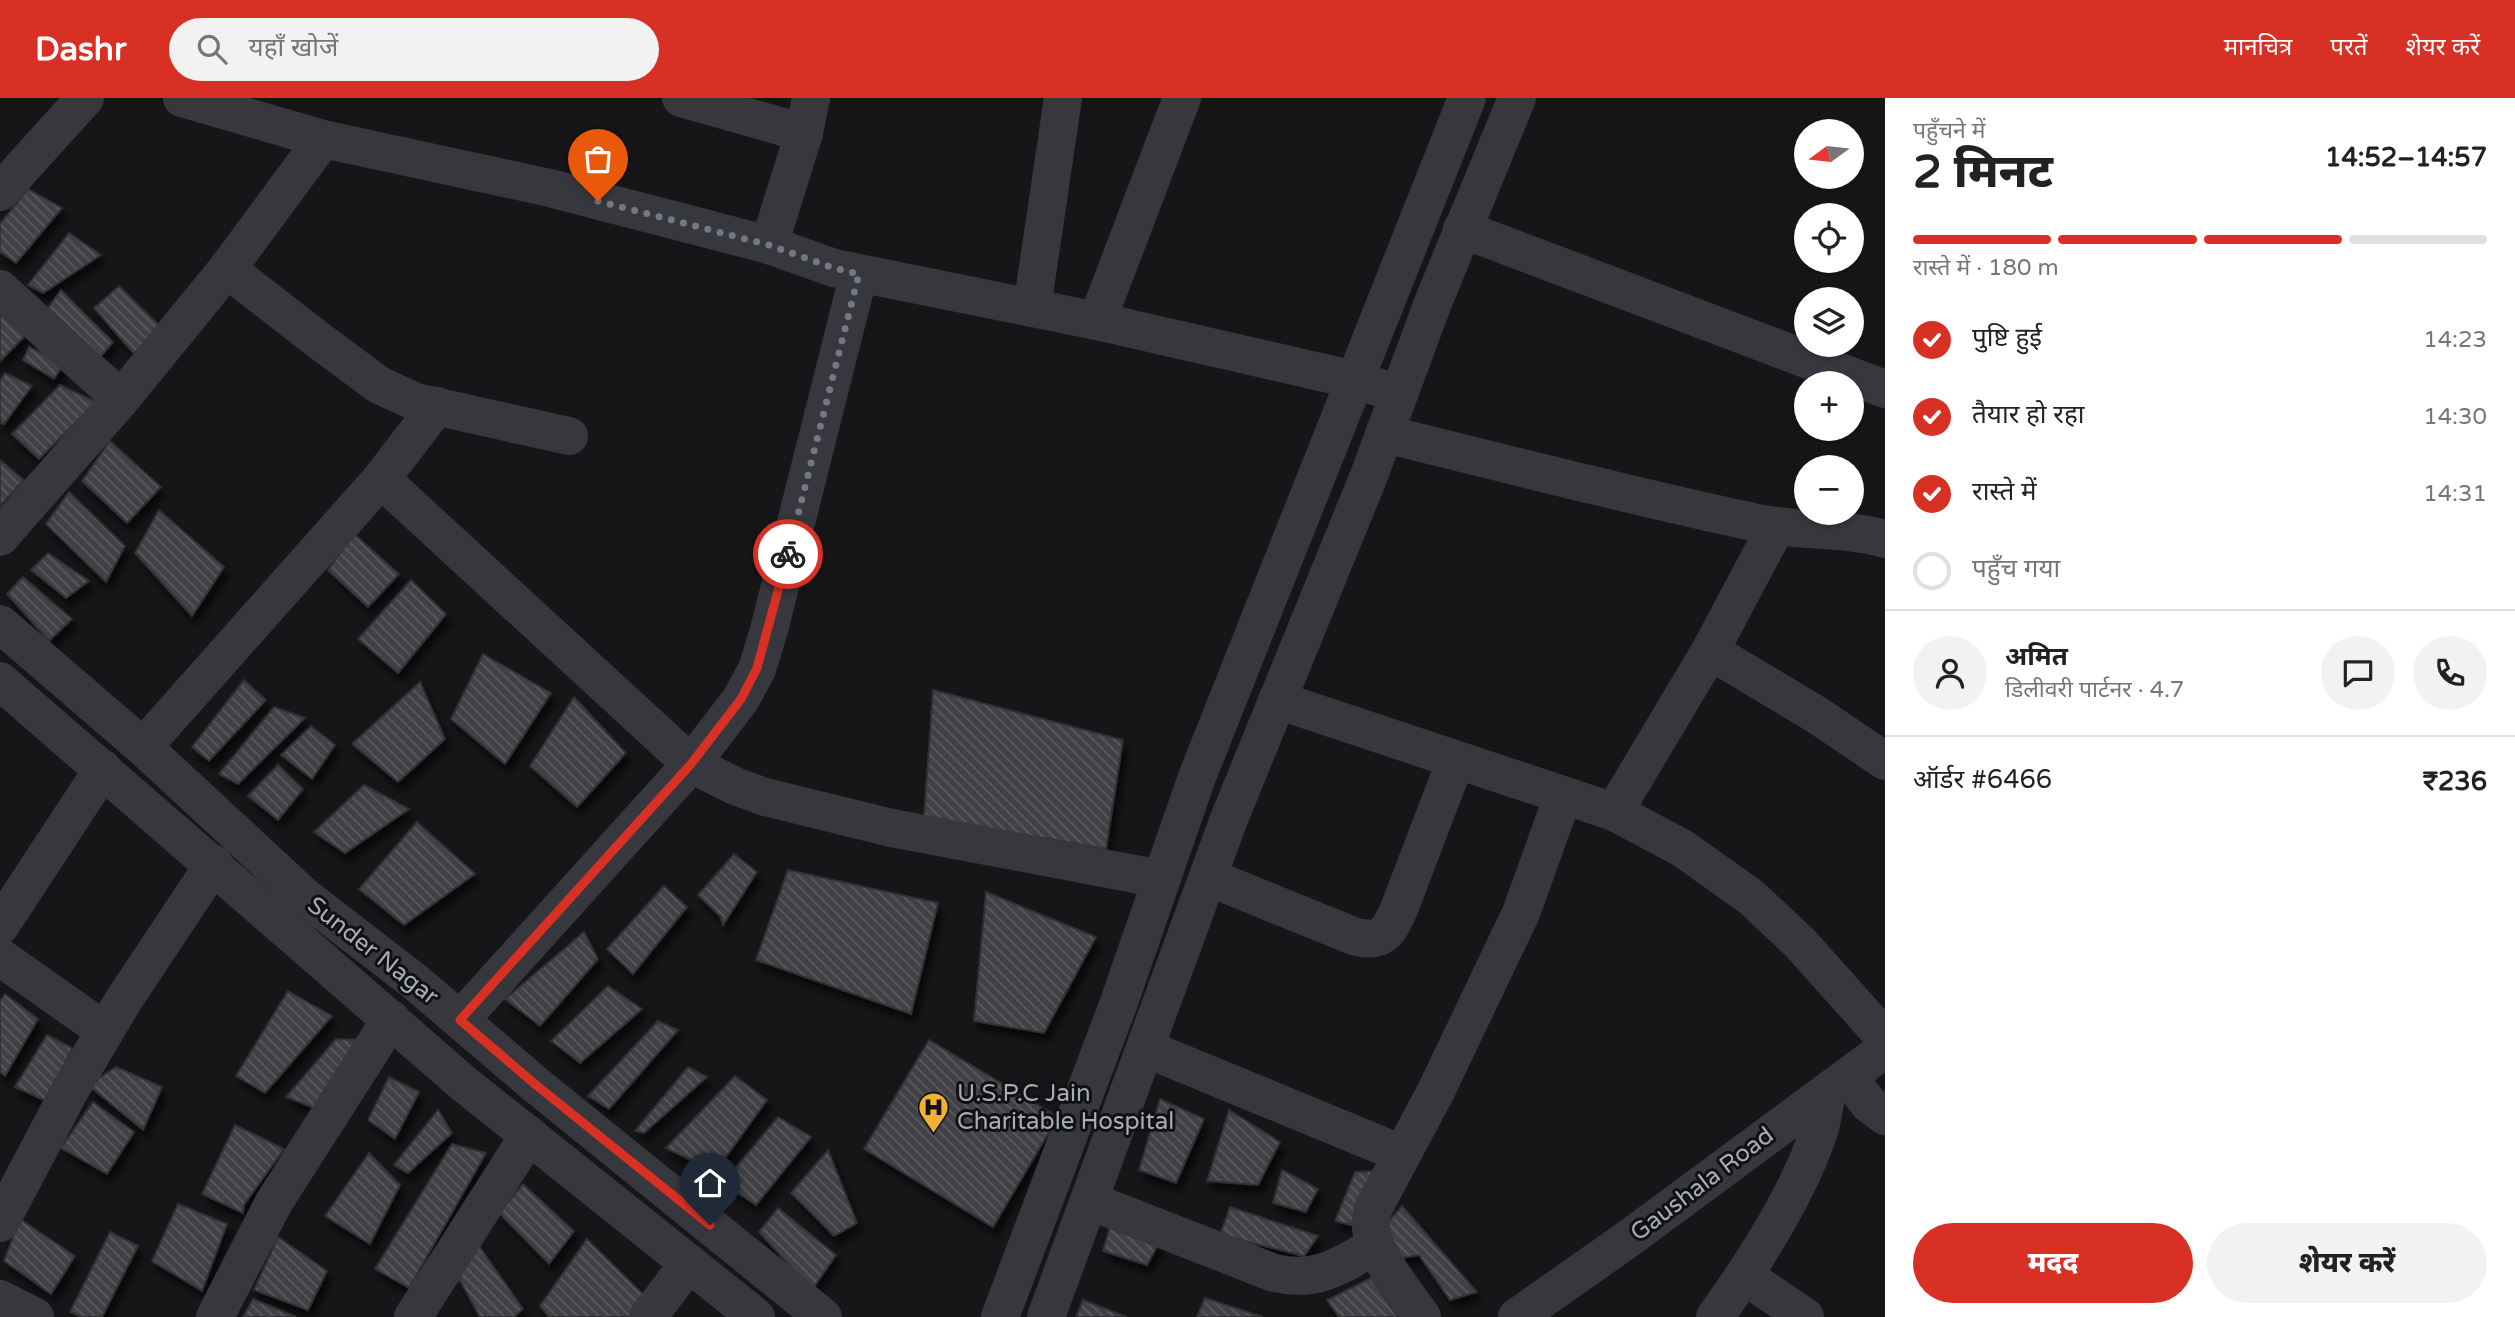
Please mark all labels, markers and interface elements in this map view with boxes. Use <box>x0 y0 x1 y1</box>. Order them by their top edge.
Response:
search box <box>169 18 659 81</box>
text: Dashr <box>35 30 127 69</box>
icon: search <box>193 30 231 68</box>
text: यहाँ खोजें <box>249 32 338 63</box>
text: मानचित्र <box>2224 33 2292 62</box>
text: परतें <box>2330 33 2367 62</box>
text: शेयर करें <box>2405 33 2480 62</box>
text: पहुँचने में <box>1913 117 1985 145</box>
north arrow <box>1794 119 1864 189</box>
map controls <box>1794 119 1864 525</box>
pin <box>568 129 628 201</box>
icon: bag <box>579 140 617 178</box>
text: 14:52–14:57 <box>2325 142 2487 173</box>
text: 2 मिनट <box>1913 145 2053 200</box>
button: locate <box>1794 203 1864 273</box>
text: रास्ते में · 180 m <box>1913 254 2059 282</box>
button: layers <box>1794 287 1864 357</box>
icon: check <box>1913 321 1951 359</box>
text: पुष्टि हुई <box>1972 322 2042 353</box>
text: 14:23 <box>2423 326 2487 354</box>
button: + <box>1794 371 1864 441</box>
icon: check <box>1913 398 1951 436</box>
text: तैयार हो रहा <box>1972 399 2085 430</box>
text: 14:30 <box>2423 403 2487 431</box>
button: − <box>1794 455 1864 525</box>
icon: check <box>1913 475 1951 513</box>
text: रास्ते में <box>1972 476 2037 507</box>
text: 14:31 <box>2423 480 2487 508</box>
courier <box>753 519 823 589</box>
icon: bike <box>769 535 807 573</box>
text: पहुँच गया <box>1972 553 2060 584</box>
button: person <box>1913 636 1987 710</box>
button: chat <box>2321 636 2395 710</box>
button: phone <box>2413 636 2487 710</box>
text: अमित <box>2005 641 2068 672</box>
text: डिलीवरी पार्टनर · 4.7 <box>2005 676 2184 704</box>
text: ऑर्डर #6466 <box>1913 764 2052 795</box>
text: ₹236 <box>2423 766 2487 797</box>
street label: Sunder Nagar <box>302 891 445 1012</box>
place label: U.S.P.C Jain Charitable Hospital <box>957 1079 1174 1136</box>
hospital icon: U.S.P.C Jain Charitable Hospital <box>917 1090 951 1134</box>
street label: Gaushala Road <box>1625 1121 1779 1247</box>
pin <box>680 1153 740 1225</box>
icon: home <box>691 1164 729 1202</box>
button: मदद <box>1913 1223 2193 1303</box>
button: शेयर करें <box>2207 1223 2487 1303</box>

